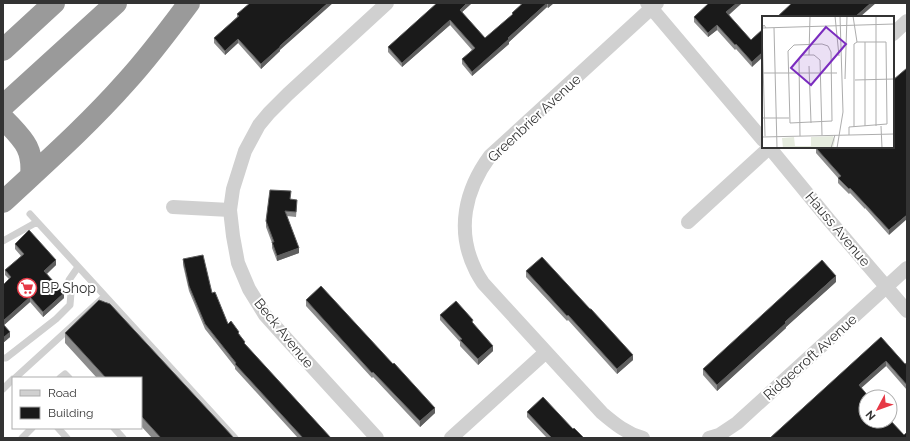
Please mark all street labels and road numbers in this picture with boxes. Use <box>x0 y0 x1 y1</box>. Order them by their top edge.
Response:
street label: Greenbrier Avenue <box>484 71 584 165</box>
street label: Hauss Avenue <box>802 189 874 269</box>
street label: Beck Avenue <box>251 295 317 371</box>
street label: Ridgecroft Avenue <box>760 311 860 403</box>

